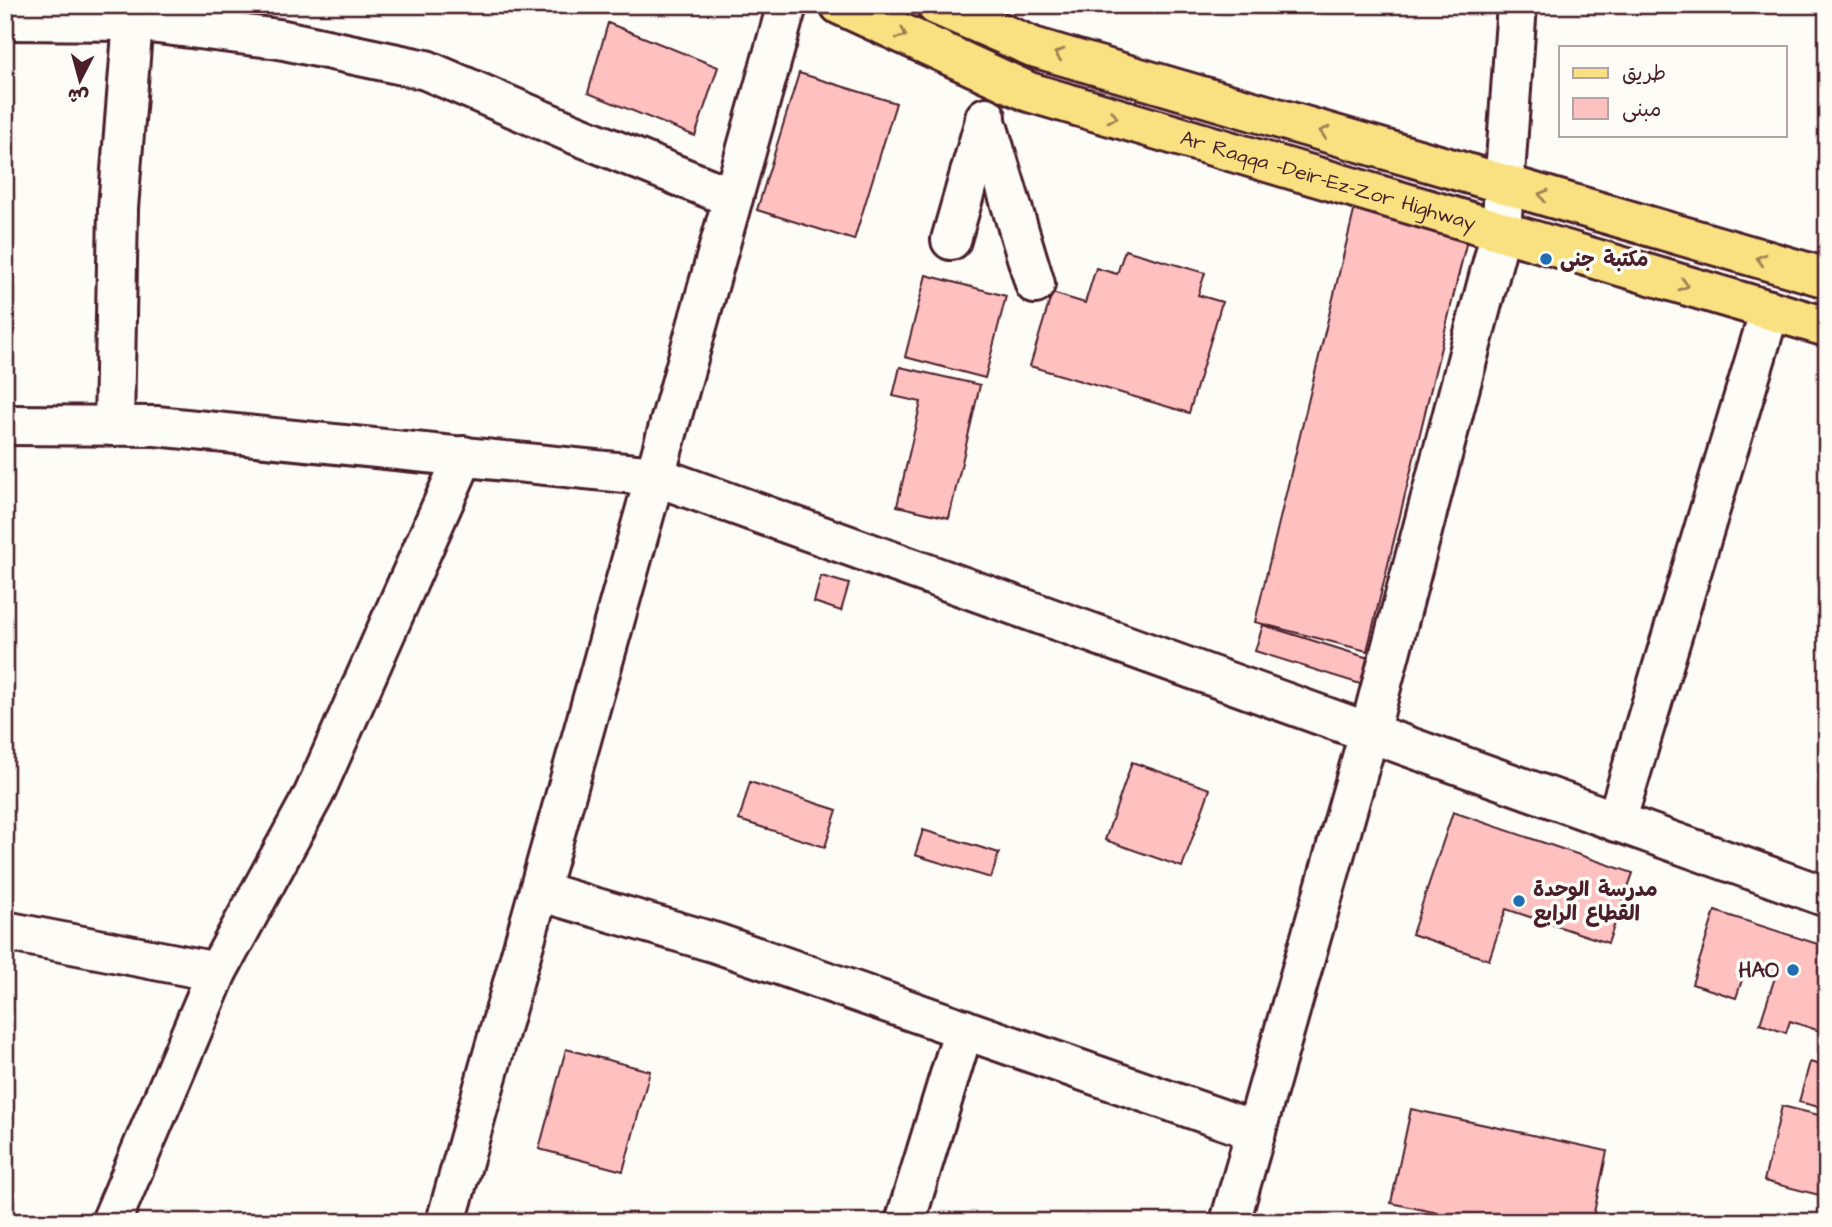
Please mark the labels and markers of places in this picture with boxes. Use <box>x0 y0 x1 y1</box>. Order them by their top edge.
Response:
place label: مكتبة جنى <box>1560 245 1649 274</box>
marker: مكتبة جنى <box>1538 251 1554 267</box>
place label: مدرسة الوحدة القطاع الرابع <box>1533 875 1658 928</box>
marker: مدرسة الوحدة القطاع الرابع <box>1511 893 1527 909</box>
place label: HAO <box>1739 956 1779 985</box>
marker: HAO <box>1785 962 1801 978</box>

